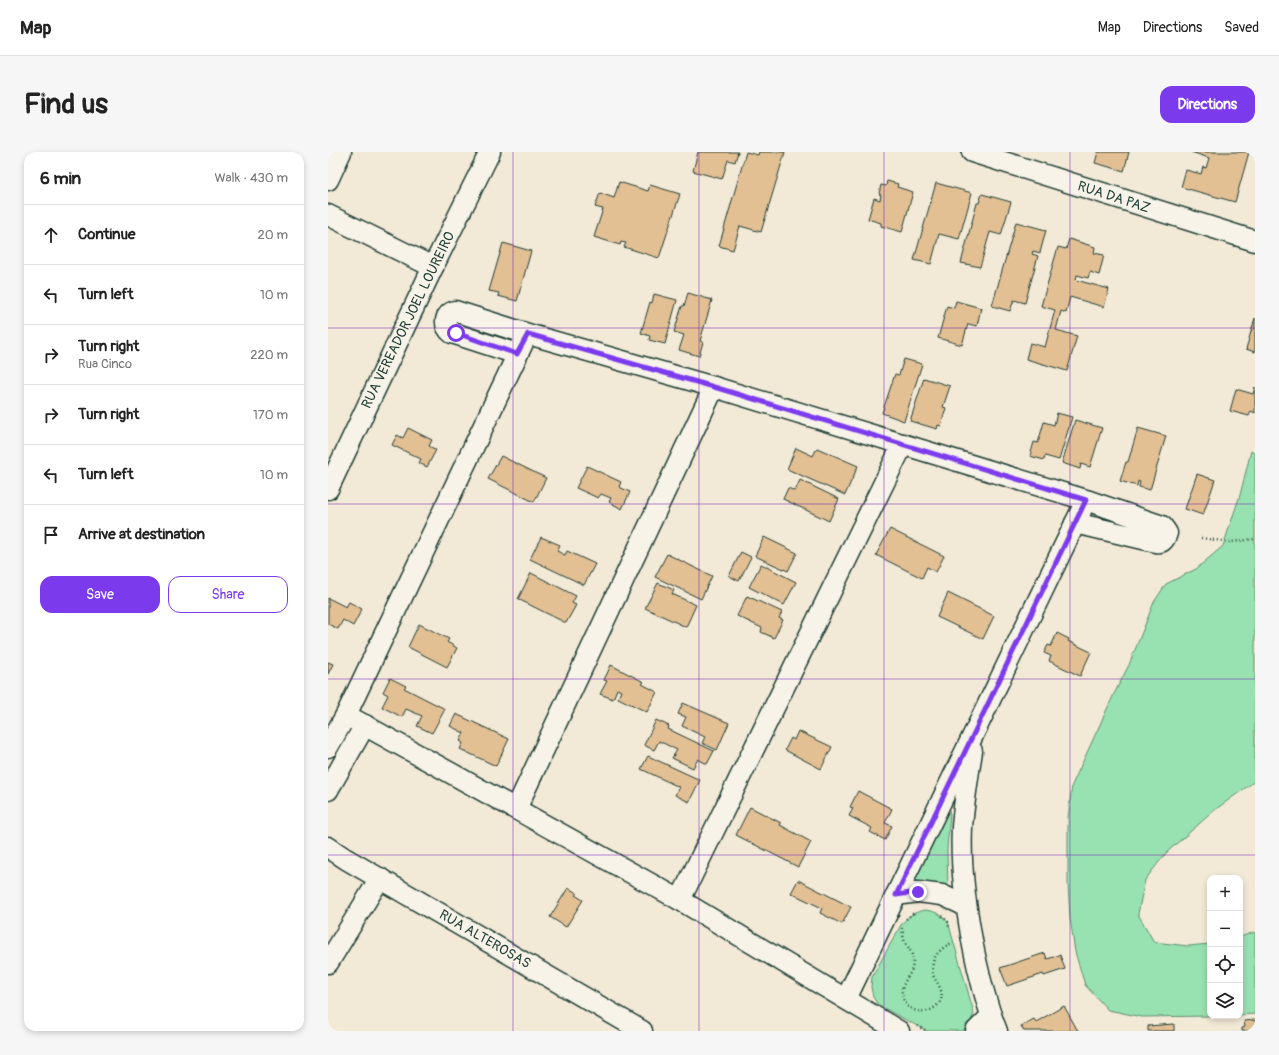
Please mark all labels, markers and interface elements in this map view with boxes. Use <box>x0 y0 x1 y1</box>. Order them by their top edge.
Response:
text: Map <box>20 16 51 40</box>
text: Map <box>1098 19 1121 36</box>
text: Directions <box>1143 19 1202 36</box>
text: Saved <box>1224 19 1259 36</box>
button: Directions <box>1160 86 1255 123</box>
text: Find us <box>24 87 108 122</box>
text: 6 min <box>40 168 81 189</box>
text: Walk · 430 m <box>214 170 288 186</box>
street label: RUA DA PAZ <box>1076 177 1153 217</box>
icon: ahead <box>40 224 62 246</box>
text: Continue <box>78 225 136 244</box>
text: 20 m <box>257 227 288 243</box>
street label: RUA VEREADOR JOEL LOUREIRO <box>358 229 458 411</box>
icon: left <box>40 284 62 306</box>
text: Turn left <box>78 285 134 304</box>
text: 10 m <box>260 287 288 303</box>
route start <box>447 324 465 342</box>
text: Turn right <box>78 337 139 356</box>
icon: right <box>40 344 62 366</box>
text: 220 m <box>250 347 288 363</box>
text: Rua Cinco <box>78 356 132 372</box>
icon: right <box>40 404 62 426</box>
text: Turn right <box>78 405 139 424</box>
text: 170 m <box>253 407 288 423</box>
icon: left <box>40 464 62 486</box>
text: Turn left <box>78 465 134 484</box>
text: 10 m <box>260 467 288 483</box>
icon: arrive <box>40 524 62 546</box>
text: Arrive at destination <box>78 525 205 544</box>
button: Save <box>40 576 160 613</box>
button: Share <box>168 576 288 613</box>
map controls <box>1207 875 1243 1019</box>
button: + <box>1207 875 1243 911</box>
route end <box>909 883 927 901</box>
street label: RUA ALTEROSAS <box>436 906 534 972</box>
button: − <box>1207 911 1243 947</box>
button: locate <box>1207 947 1243 983</box>
button: layers <box>1207 983 1243 1019</box>

